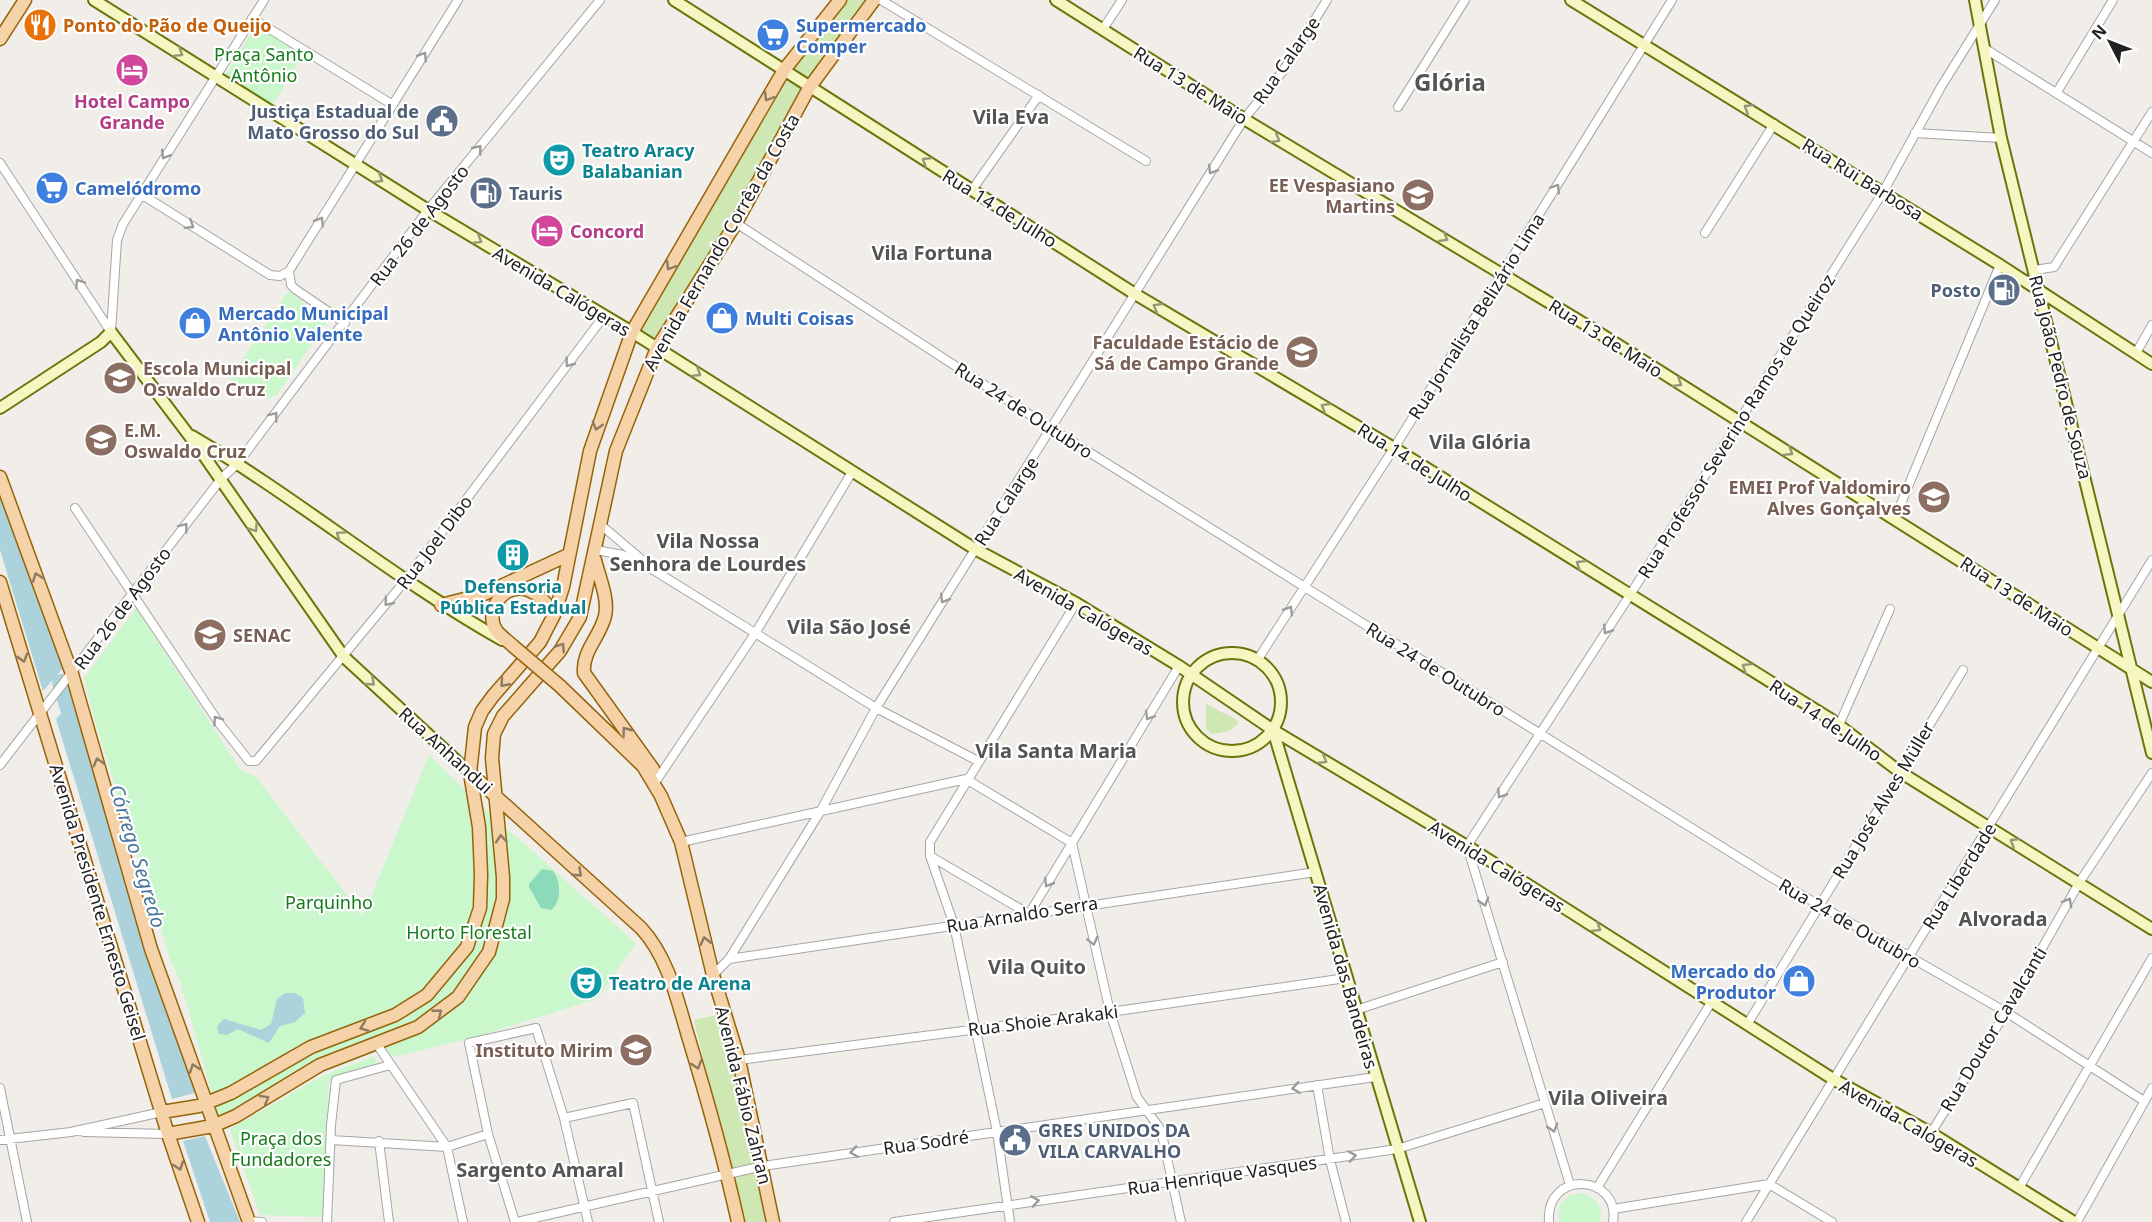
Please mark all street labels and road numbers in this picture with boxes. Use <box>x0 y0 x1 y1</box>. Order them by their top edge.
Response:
street label: Rua Calarge <box>1247 11 1325 109</box>
street label: Rua 13 de Maio <box>1129 40 1253 130</box>
street label: Avenida Fernando Corrêa da Costa <box>637 109 805 375</box>
street label: Rua Rui Barbosa <box>1798 132 1928 226</box>
street label: Rua 26 de Agosto <box>364 159 474 291</box>
street label: Rua 14 de Julho <box>938 163 1062 253</box>
street label: Rua Jornalista Belizário Lima <box>1402 208 1550 424</box>
street label: Avenida Calógeras <box>489 240 635 342</box>
street label: Rua Professor Severino Ramos de Queiroz <box>1632 269 1840 583</box>
street label: Rua João Pedro de Souza <box>2024 272 2098 482</box>
street label: Rua 13 de Maio <box>1544 293 1668 383</box>
street label: Rua 24 de Outubro <box>950 356 1098 464</box>
street label: Rua 14 de Julho <box>1353 417 1477 507</box>
street label: Rua Calarge <box>968 452 1044 550</box>
street label: Rua Joel Dibo <box>391 490 477 594</box>
street label: Rua 26 de Agosto <box>68 542 176 674</box>
street label: Rua 13 de Maio <box>1956 550 2078 642</box>
street label: Avenida Calógeras <box>1010 561 1158 661</box>
street label: Rua 24 de Outubro <box>1362 616 1510 722</box>
street label: Rua 14 de Julho <box>1765 673 1887 767</box>
street label: Rua Anhandui <box>394 701 498 799</box>
street label: Rua José Alves Müller <box>1827 716 1940 883</box>
street label: Avenida Presidente Ernesto Geisel <box>44 761 152 1043</box>
street label: Avenida Calógeras <box>1424 814 1570 918</box>
street label: Rua Liberdade <box>1917 818 2001 934</box>
street label: Rua 24 de Outubro <box>1775 873 1925 973</box>
street label: Avenida das Bandeiras <box>1308 881 1384 1071</box>
street label: Rua Arnaldo Serra <box>944 890 1100 938</box>
street label: Rua Doutor Cavalcanti <box>1934 942 2052 1116</box>
street label: Rua Shoie Arakaki <box>967 999 1119 1041</box>
street label: Avenida Fábio Zahran <box>710 1003 778 1187</box>
street label: Avenida Calógeras <box>1835 1073 1983 1173</box>
street label: Rua Sodré <box>882 1124 970 1160</box>
street label: Rua Henrique Vasques <box>1126 1150 1318 1200</box>

